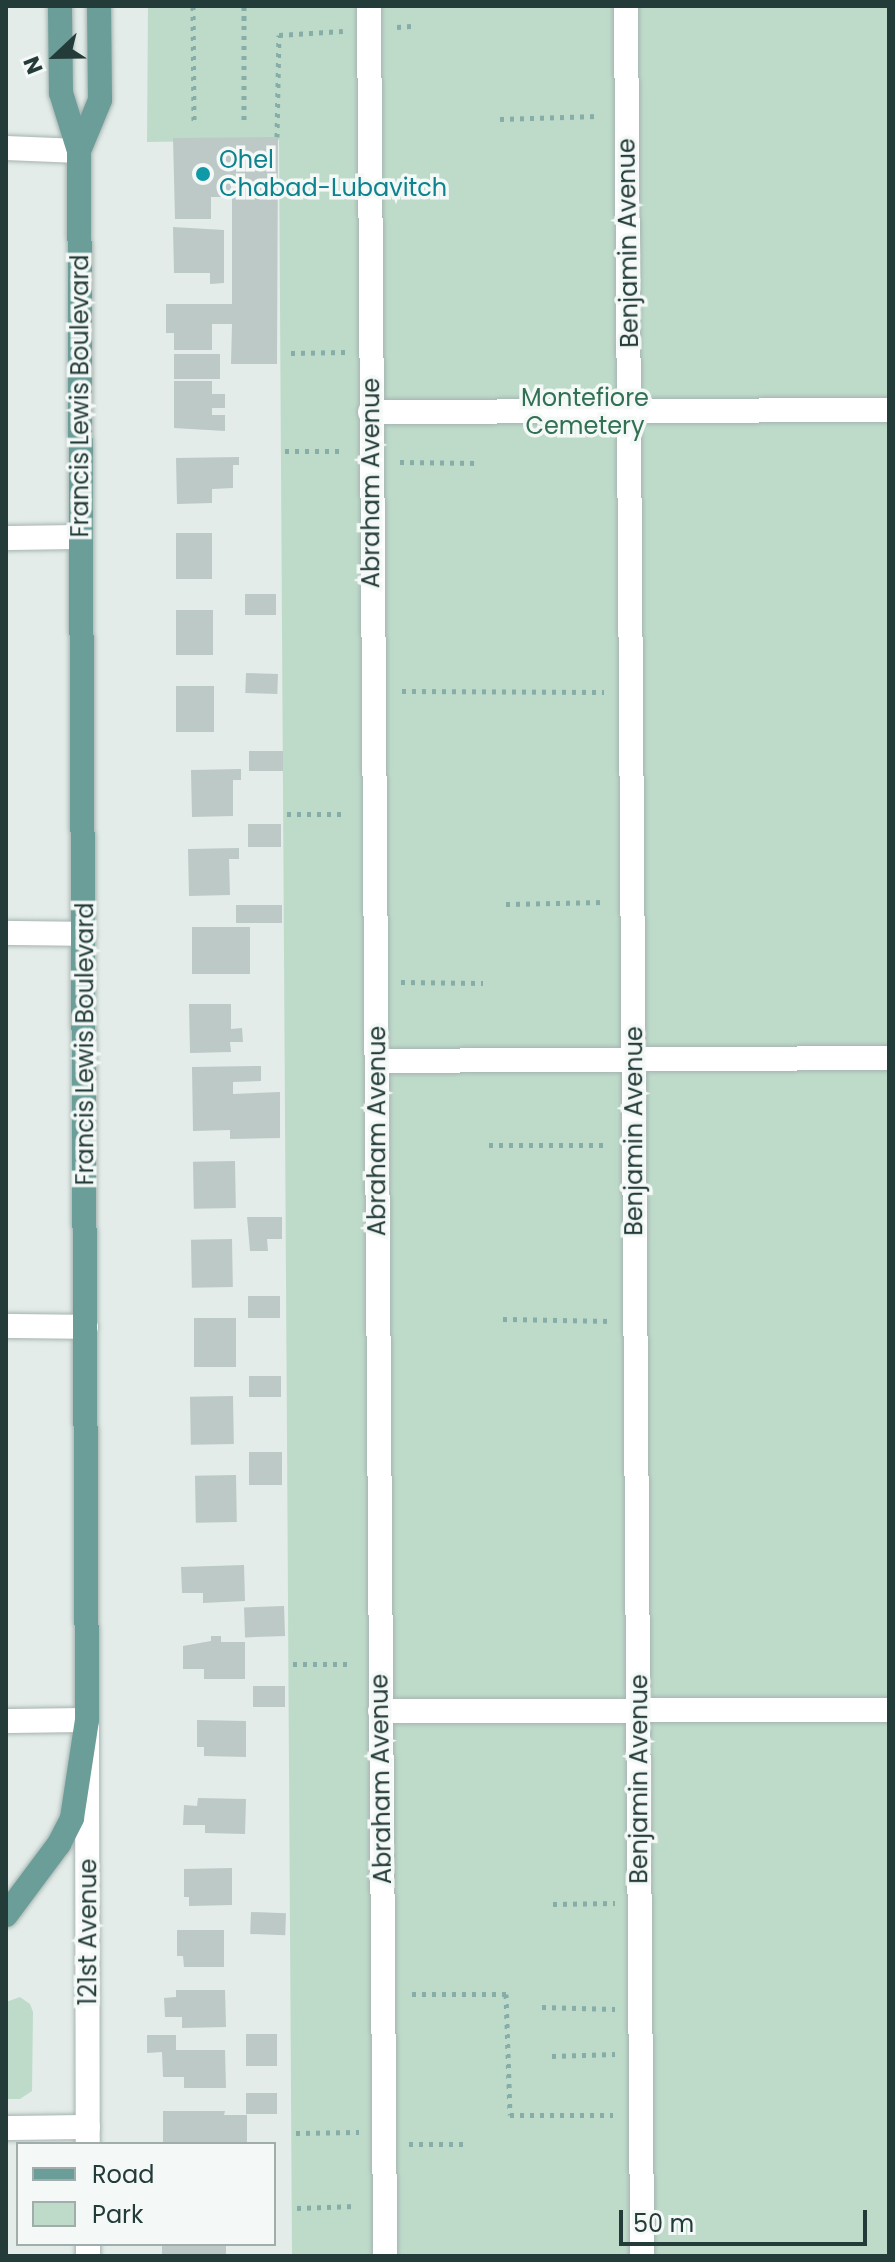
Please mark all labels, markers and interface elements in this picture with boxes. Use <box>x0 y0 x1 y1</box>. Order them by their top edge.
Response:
north arrow <box>16 16 96 96</box>
text: N <box>16 52 51 79</box>
street label: Benjamin Avenue <box>612 138 644 348</box>
place label: Ohel Chabad-Lubavitch <box>219 146 447 202</box>
marker: Ohel Chabad-Lubavitch <box>194 165 212 183</box>
street label: Francis Lewis Boulevard <box>66 255 94 537</box>
street label: Abraham Avenue <box>357 378 385 588</box>
park label: Montefiore Cemetery <box>521 384 649 440</box>
street label: Francis Lewis Boulevard <box>71 903 99 1185</box>
street label: Abraham Avenue <box>363 1026 391 1236</box>
street label: Benjamin Avenue <box>620 1026 648 1236</box>
street label: Abraham Avenue <box>365 1674 397 1884</box>
street label: Benjamin Avenue <box>625 1674 653 1884</box>
street label: 121st Avenue <box>74 1859 102 2005</box>
legend <box>16 2142 276 2246</box>
text: Road <box>92 2158 154 2191</box>
scale bar <box>623 2194 871 2244</box>
text: Park <box>92 2198 143 2231</box>
text: 50 m <box>633 2207 694 2240</box>

